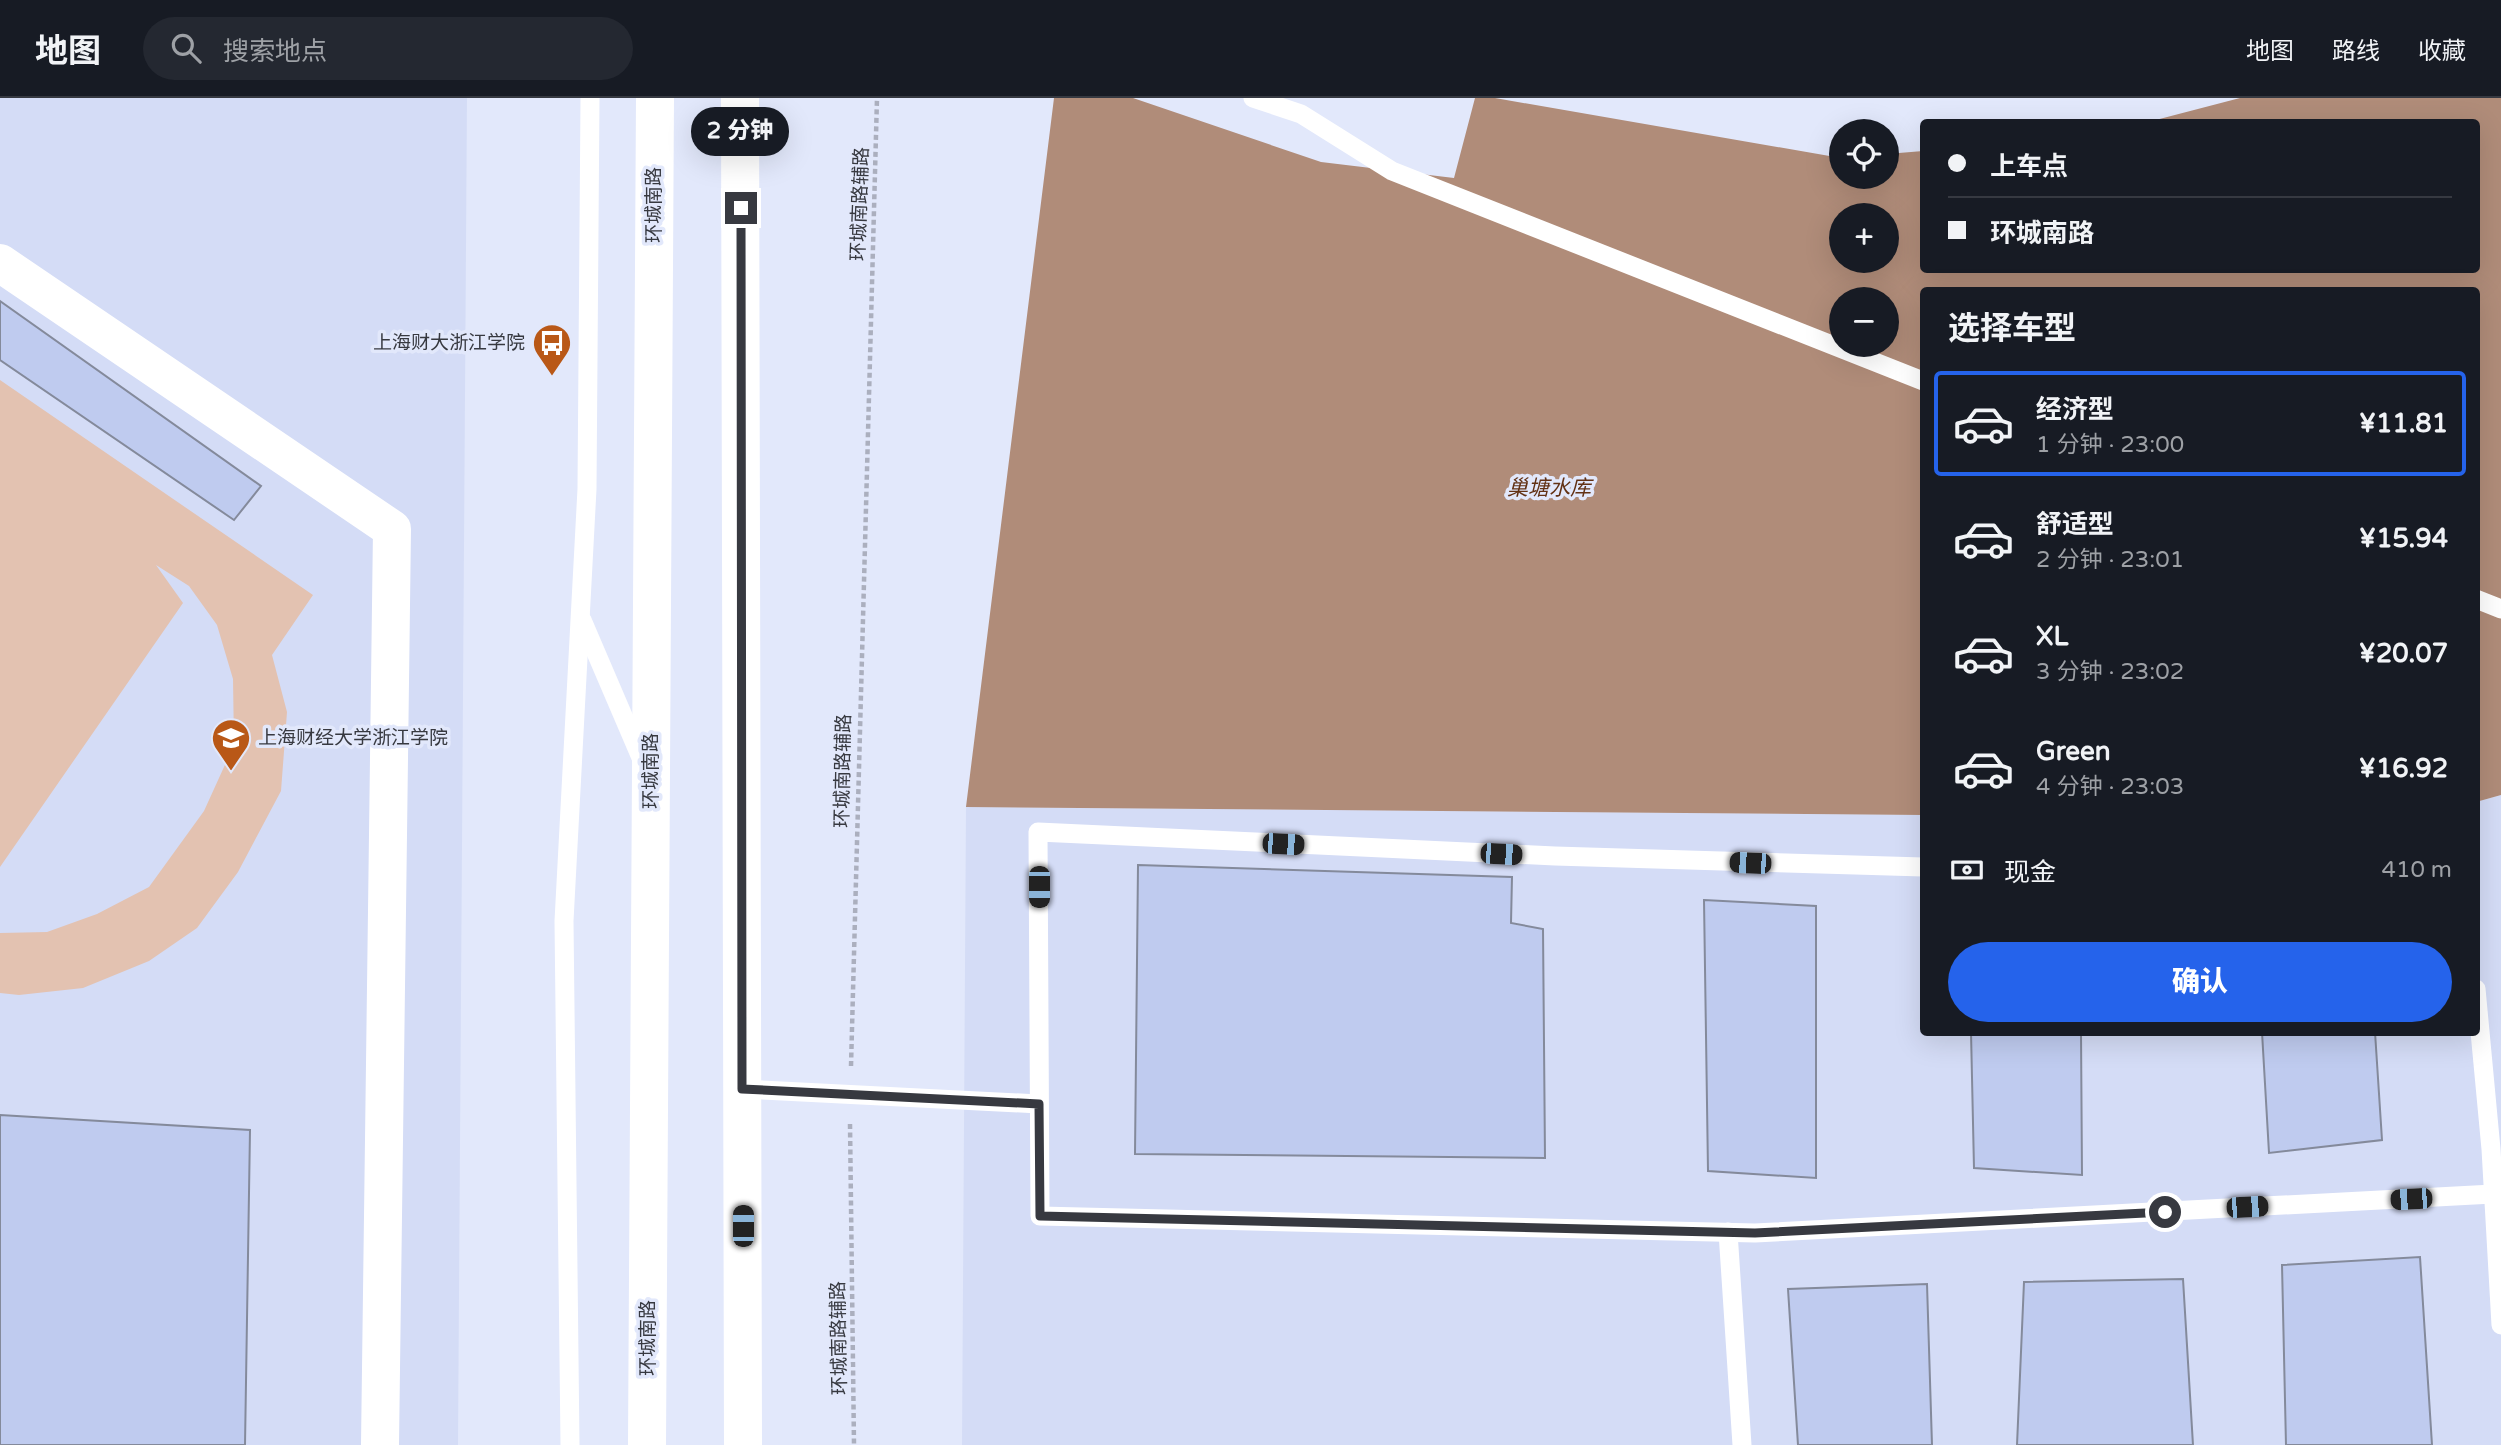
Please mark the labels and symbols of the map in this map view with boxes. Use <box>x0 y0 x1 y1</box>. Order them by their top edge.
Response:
callout: 2 分钟 <box>692 106 790 155</box>
street label: 环城南路辅路 <box>847 147 873 261</box>
street label: 环城南路 <box>643 167 665 243</box>
route end <box>725 192 757 224</box>
bus stop icon: 上海财大浙江学院 <box>531 322 573 377</box>
place label: 上海财大浙江学院 <box>373 332 525 354</box>
water label: 巢塘水库 <box>1507 476 1594 501</box>
street label: 环城南路辅路 <box>831 714 855 828</box>
school or university icon: 上海财经大学浙江学院 <box>210 717 252 772</box>
place label: 上海财经大学浙江学院 <box>258 727 448 749</box>
street label: 环城南路 <box>640 733 662 809</box>
car <box>1262 832 1305 856</box>
car <box>1480 842 1523 866</box>
car <box>1729 852 1772 874</box>
car <box>1029 866 1050 908</box>
car <box>2390 1187 2433 1211</box>
car <box>2226 1195 2269 1219</box>
route start <box>2149 1196 2181 1228</box>
car <box>733 1205 754 1247</box>
street label: 环城南路辅路 <box>827 1281 851 1395</box>
street label: 环城南路 <box>637 1300 659 1376</box>

